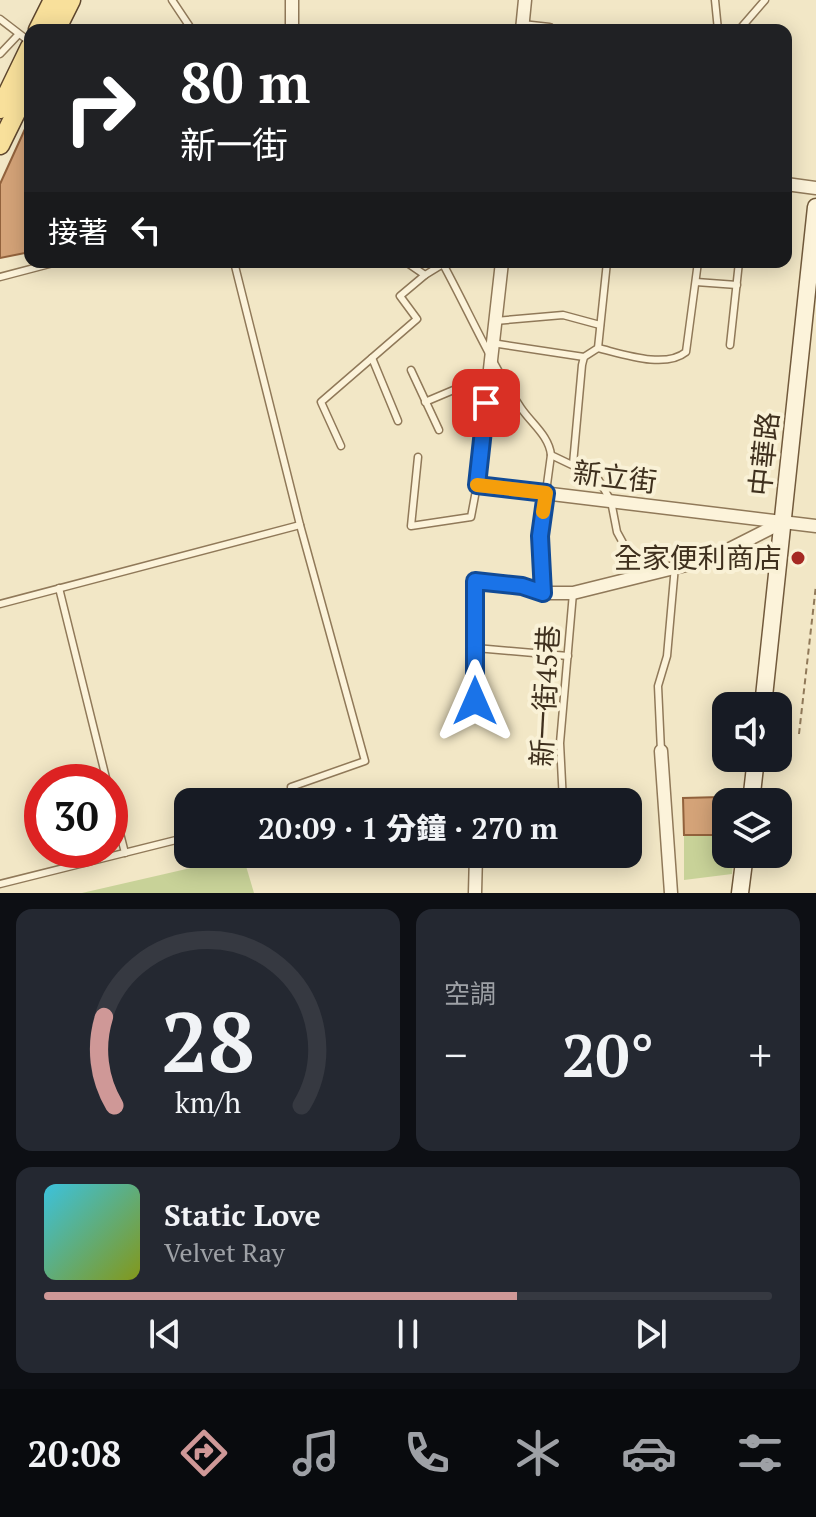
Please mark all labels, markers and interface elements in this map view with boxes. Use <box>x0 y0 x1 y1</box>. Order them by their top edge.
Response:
text: 80 m <box>180 45 310 119</box>
icon: right <box>48 56 152 160</box>
text: 新一街 <box>180 121 288 168</box>
icon: left <box>124 208 168 252</box>
text: 接著 <box>48 212 108 252</box>
pin <box>452 369 520 437</box>
icon: arrive <box>464 381 508 425</box>
street label: 中華路 <box>741 410 786 498</box>
street label: 新立街 <box>571 453 659 500</box>
place label: 全家便利商店 <box>614 539 782 576</box>
marker: 全家便利商店 <box>789 549 807 567</box>
street label: 新一街45巷 <box>522 624 567 768</box>
position arrow <box>433 659 517 743</box>
map controls <box>712 692 792 868</box>
button: sound <box>712 692 792 772</box>
speed limit sign: 30 <box>24 764 128 868</box>
button: layers <box>712 788 792 868</box>
text: 20:09 · 1 分鐘 · 270 m <box>258 808 558 848</box>
text: 空調 <box>444 976 496 1010</box>
text: 28 <box>161 986 255 1096</box>
text: 20° <box>562 1015 654 1094</box>
text: − <box>444 1025 467 1084</box>
text: + <box>749 1025 772 1084</box>
text: km/h <box>175 1083 241 1121</box>
text: Static Love <box>164 1195 321 1235</box>
text: Velvet Ray <box>164 1235 285 1269</box>
icon: previous <box>143 1312 187 1356</box>
icon: pause <box>386 1312 430 1356</box>
icon: next <box>629 1312 673 1356</box>
icon: directions <box>176 1425 232 1481</box>
icon: music <box>288 1425 344 1481</box>
icon: phone <box>399 1425 455 1481</box>
icon: climate <box>510 1425 566 1481</box>
icon: car <box>621 1425 677 1481</box>
icon: filters <box>732 1425 788 1481</box>
text: 20:08 <box>28 1430 121 1477</box>

